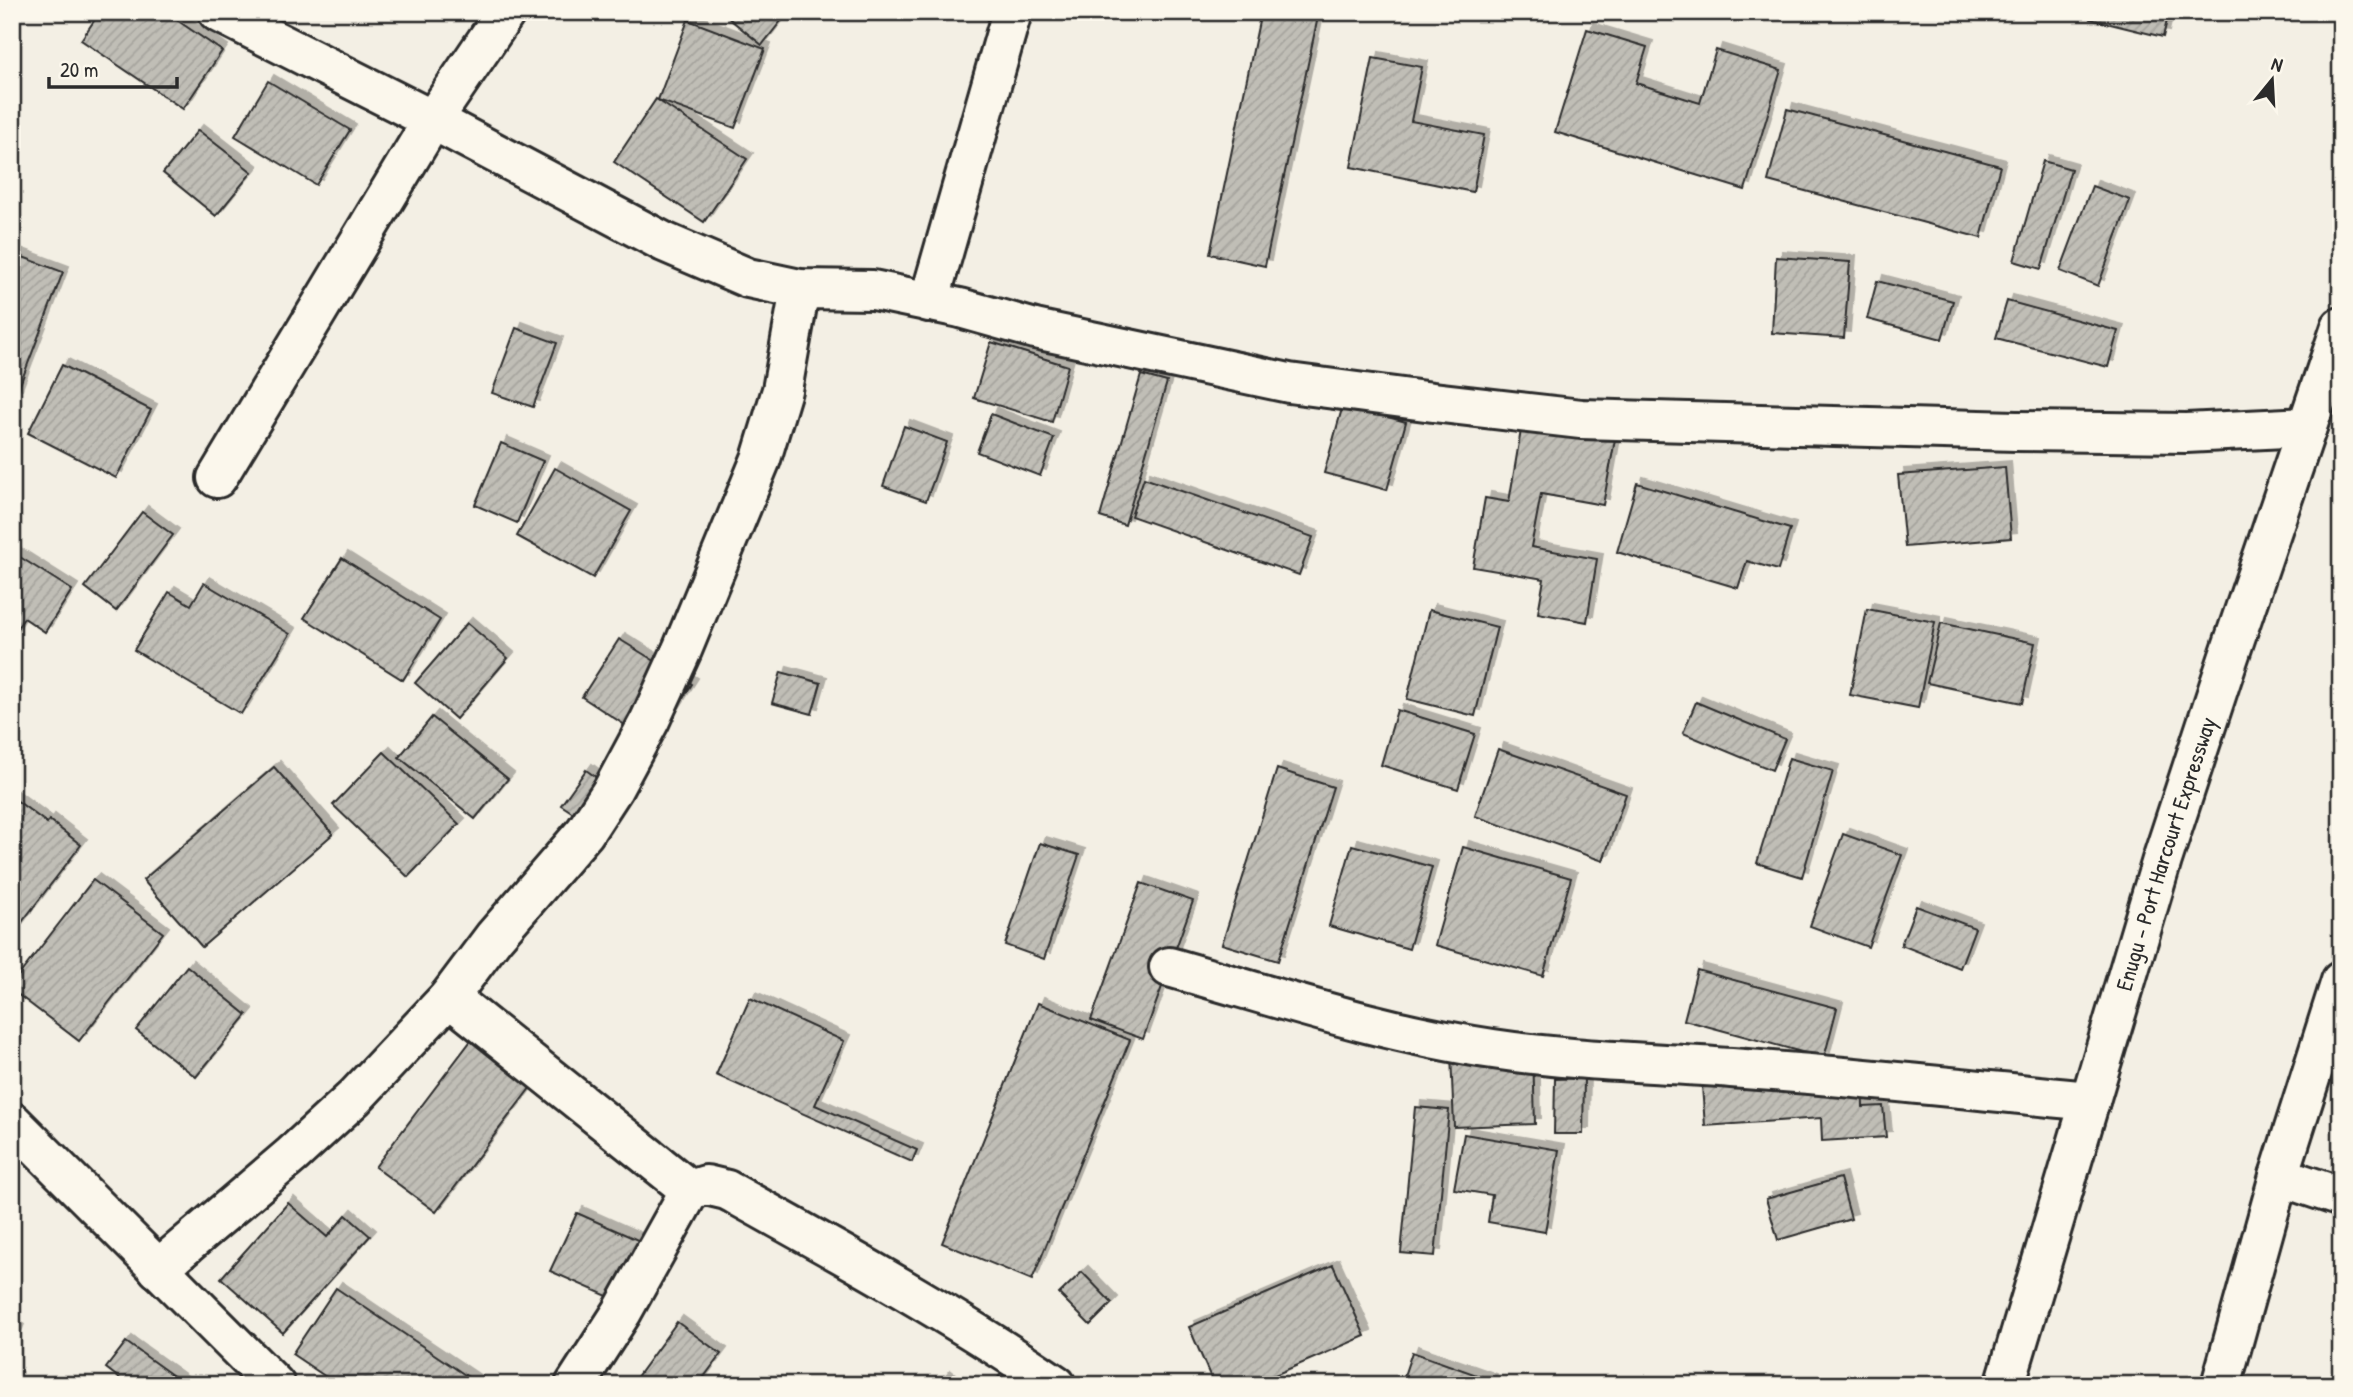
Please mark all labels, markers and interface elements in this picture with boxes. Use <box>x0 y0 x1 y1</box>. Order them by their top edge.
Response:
scale bar <box>49 46 177 90</box>
north arrow <box>2238 46 2308 116</box>
text: N <box>2268 50 2286 78</box>
text: 20 m <box>60 55 98 84</box>
street label: Enugu - Port Harcourt Expressway <box>2108 713 2223 994</box>

